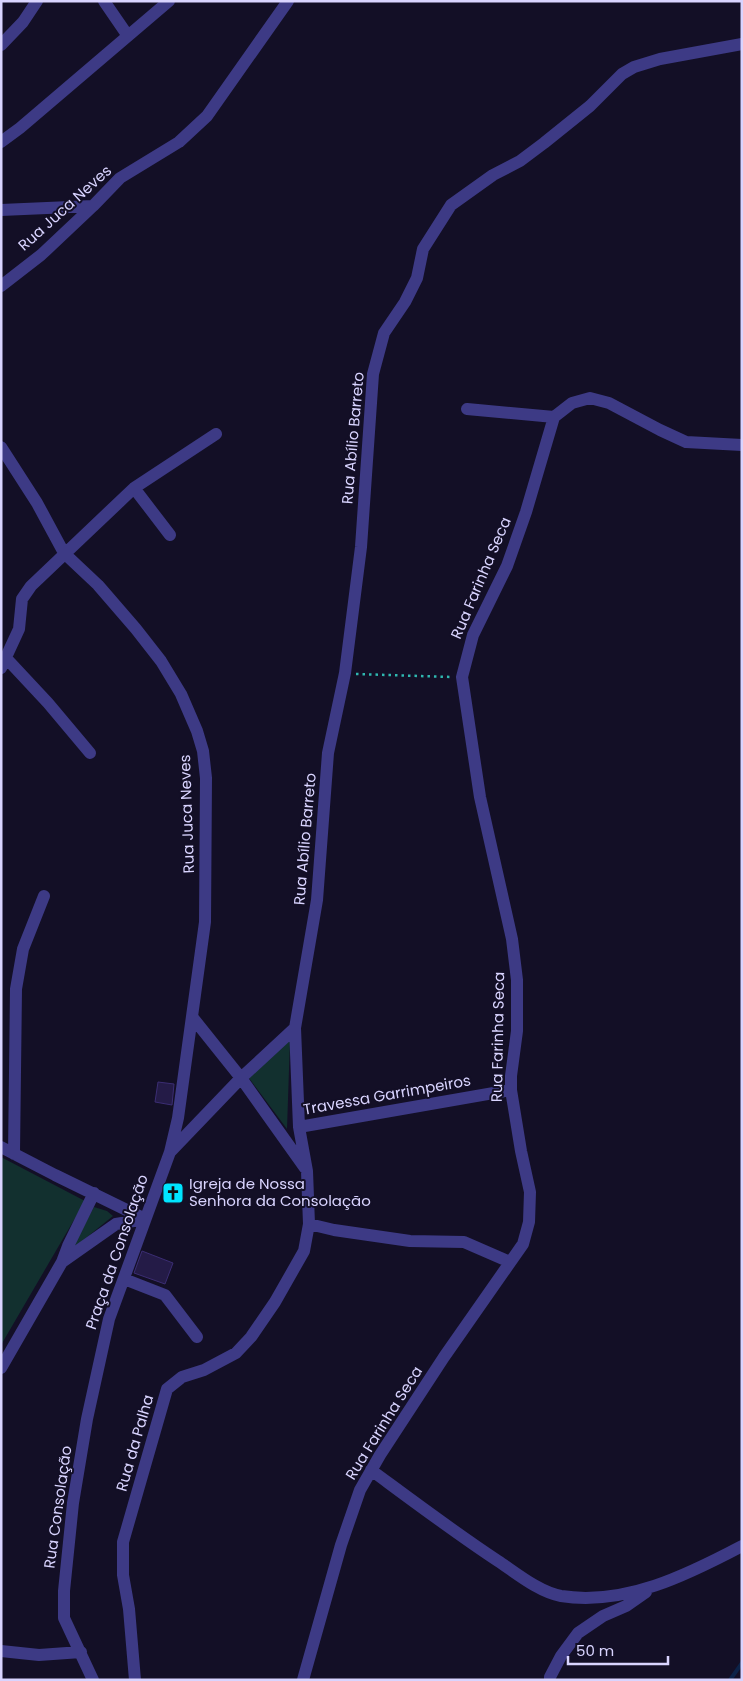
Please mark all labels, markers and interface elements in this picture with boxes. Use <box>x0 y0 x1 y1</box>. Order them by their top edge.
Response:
street label: Rua Juca Neves <box>13 160 116 255</box>
street label: Rua Abílio Barreto <box>336 371 369 505</box>
street label: Rua Farinha Seca <box>445 514 516 642</box>
street label: Rua Juca Neves <box>174 754 199 874</box>
street label: Rua Abílio Barreto <box>288 772 321 906</box>
street label: Rua Farinha Seca <box>486 972 509 1102</box>
street label: Travessa Garrimpeiros <box>302 1069 472 1120</box>
street label: Praça da Consolação <box>80 1171 153 1332</box>
place label: Igreja de Nossa Senhora da Consolação <box>189 1173 371 1211</box>
church icon: Igreja de Nossa Senhora da Consolação <box>161 1181 185 1205</box>
street label: Rua Farinha Seca <box>340 1362 427 1484</box>
street label: Rua da Palha <box>111 1392 158 1494</box>
street label: Rua Consolação <box>38 1444 77 1570</box>
scale bar <box>568 1634 668 1666</box>
text: 50 m <box>576 1640 614 1661</box>

